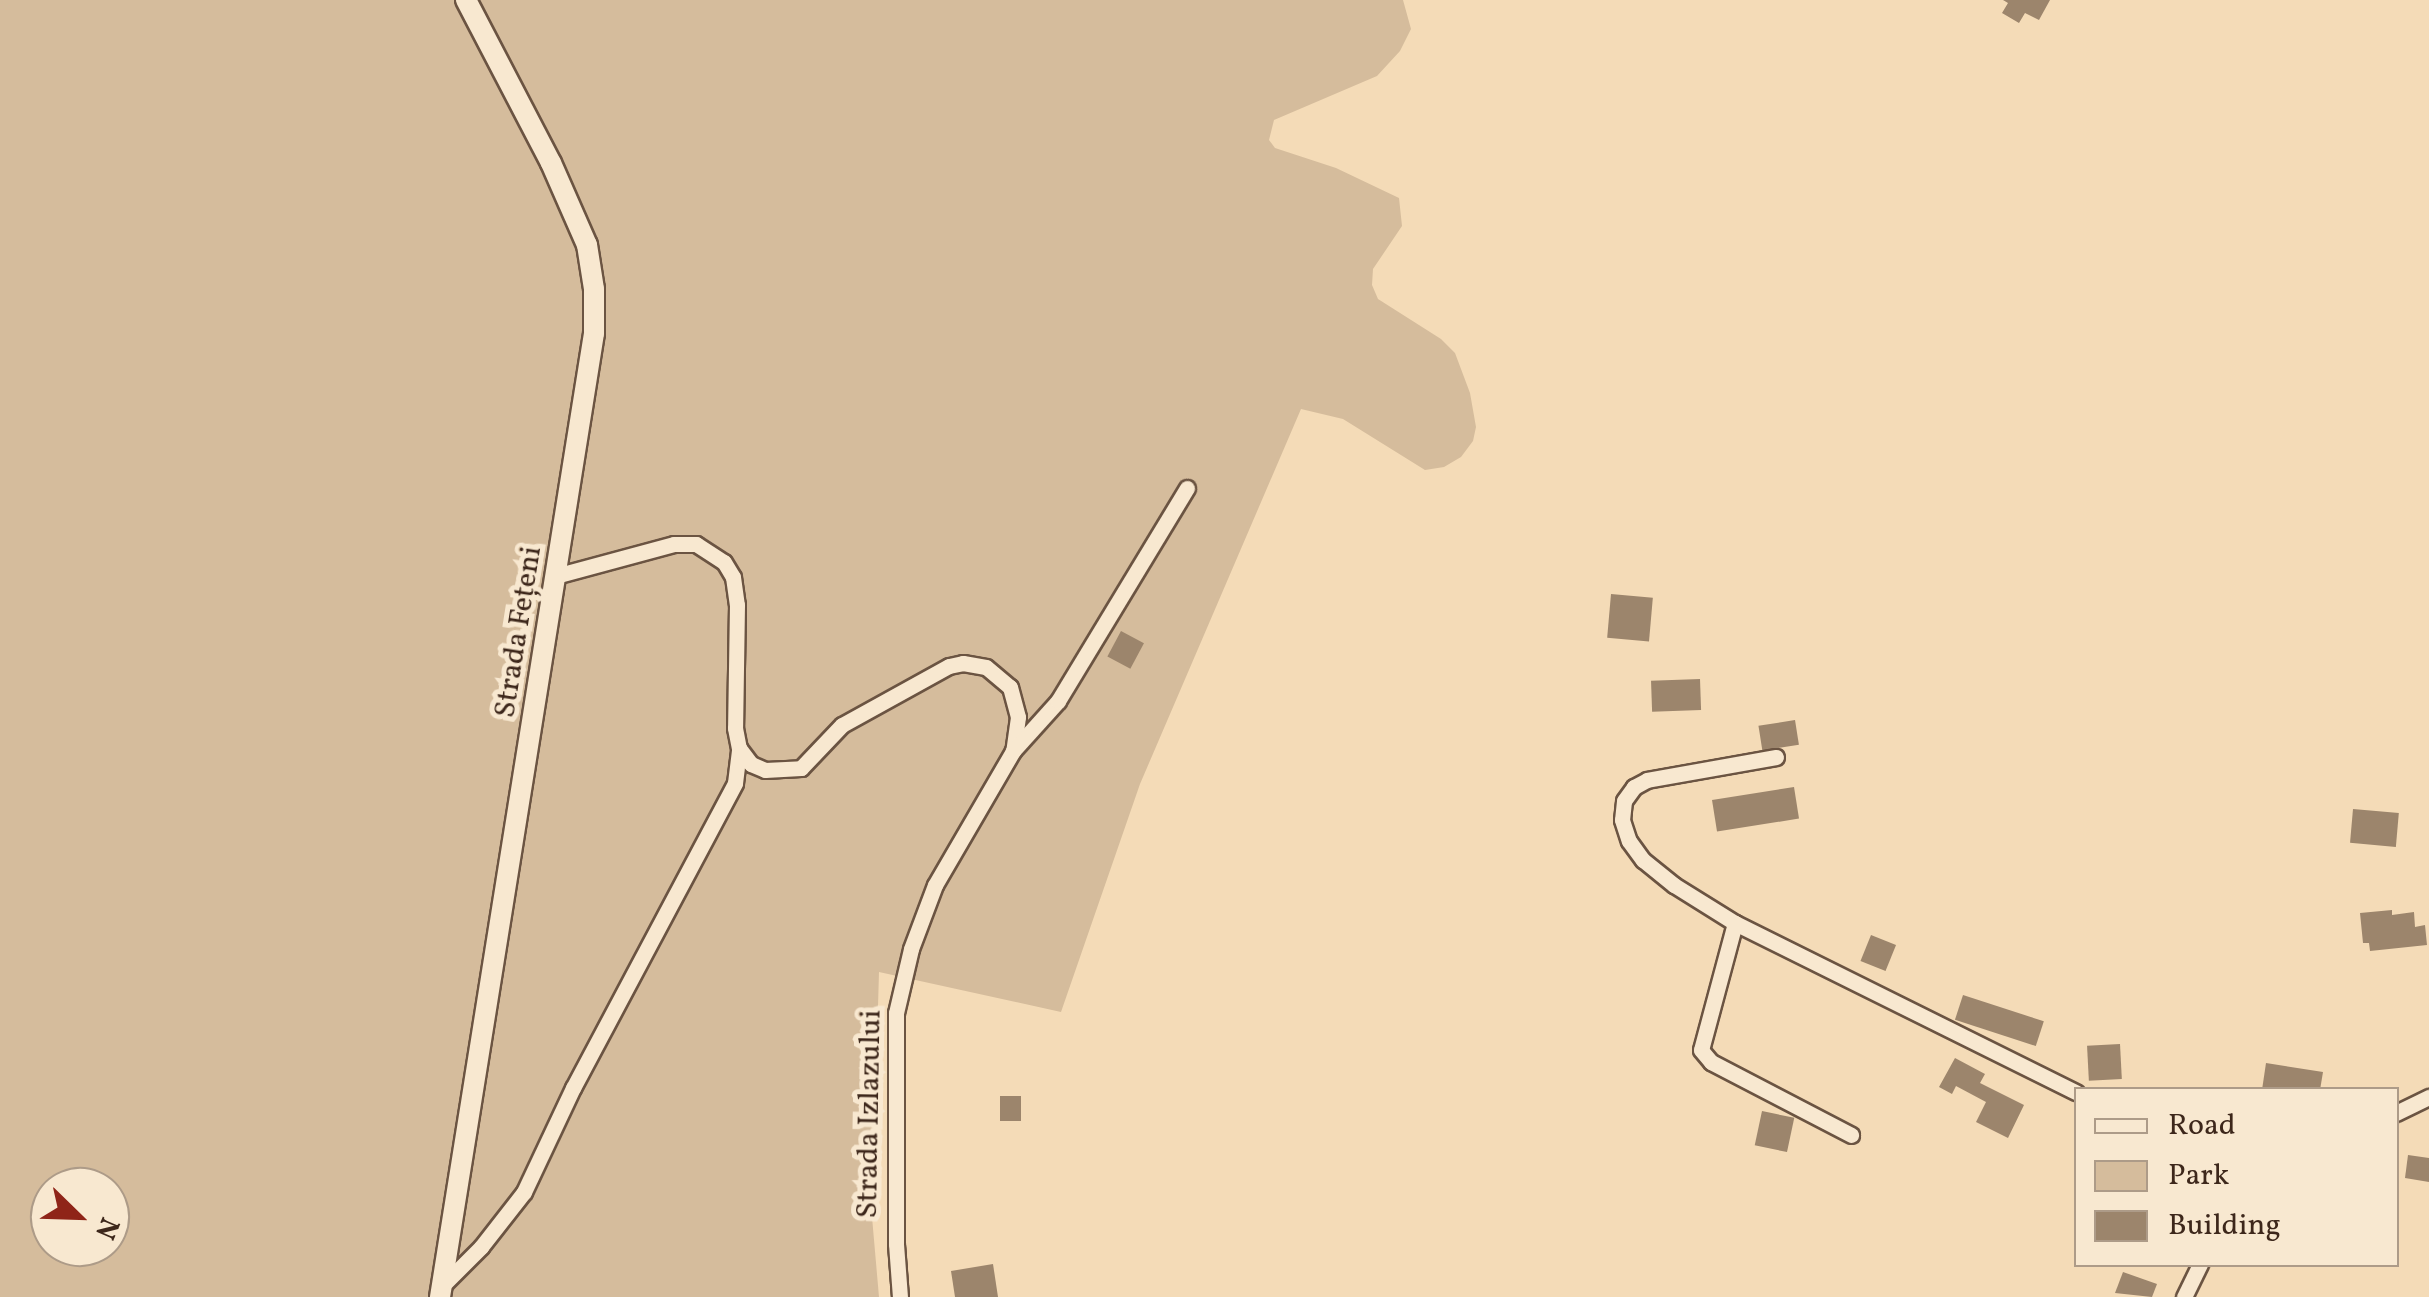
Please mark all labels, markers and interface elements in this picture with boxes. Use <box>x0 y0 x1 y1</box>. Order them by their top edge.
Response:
street label: Strada Fețeni <box>488 544 550 720</box>
street label: Strada Izlazului <box>850 1009 890 1219</box>
legend <box>2074 1087 2399 1267</box>
text: Road <box>2168 1105 2236 1147</box>
text: Park <box>2168 1155 2229 1197</box>
north arrow <box>30 1167 130 1267</box>
text: Building <box>2168 1205 2281 1247</box>
text: N <box>84 1211 128 1245</box>

